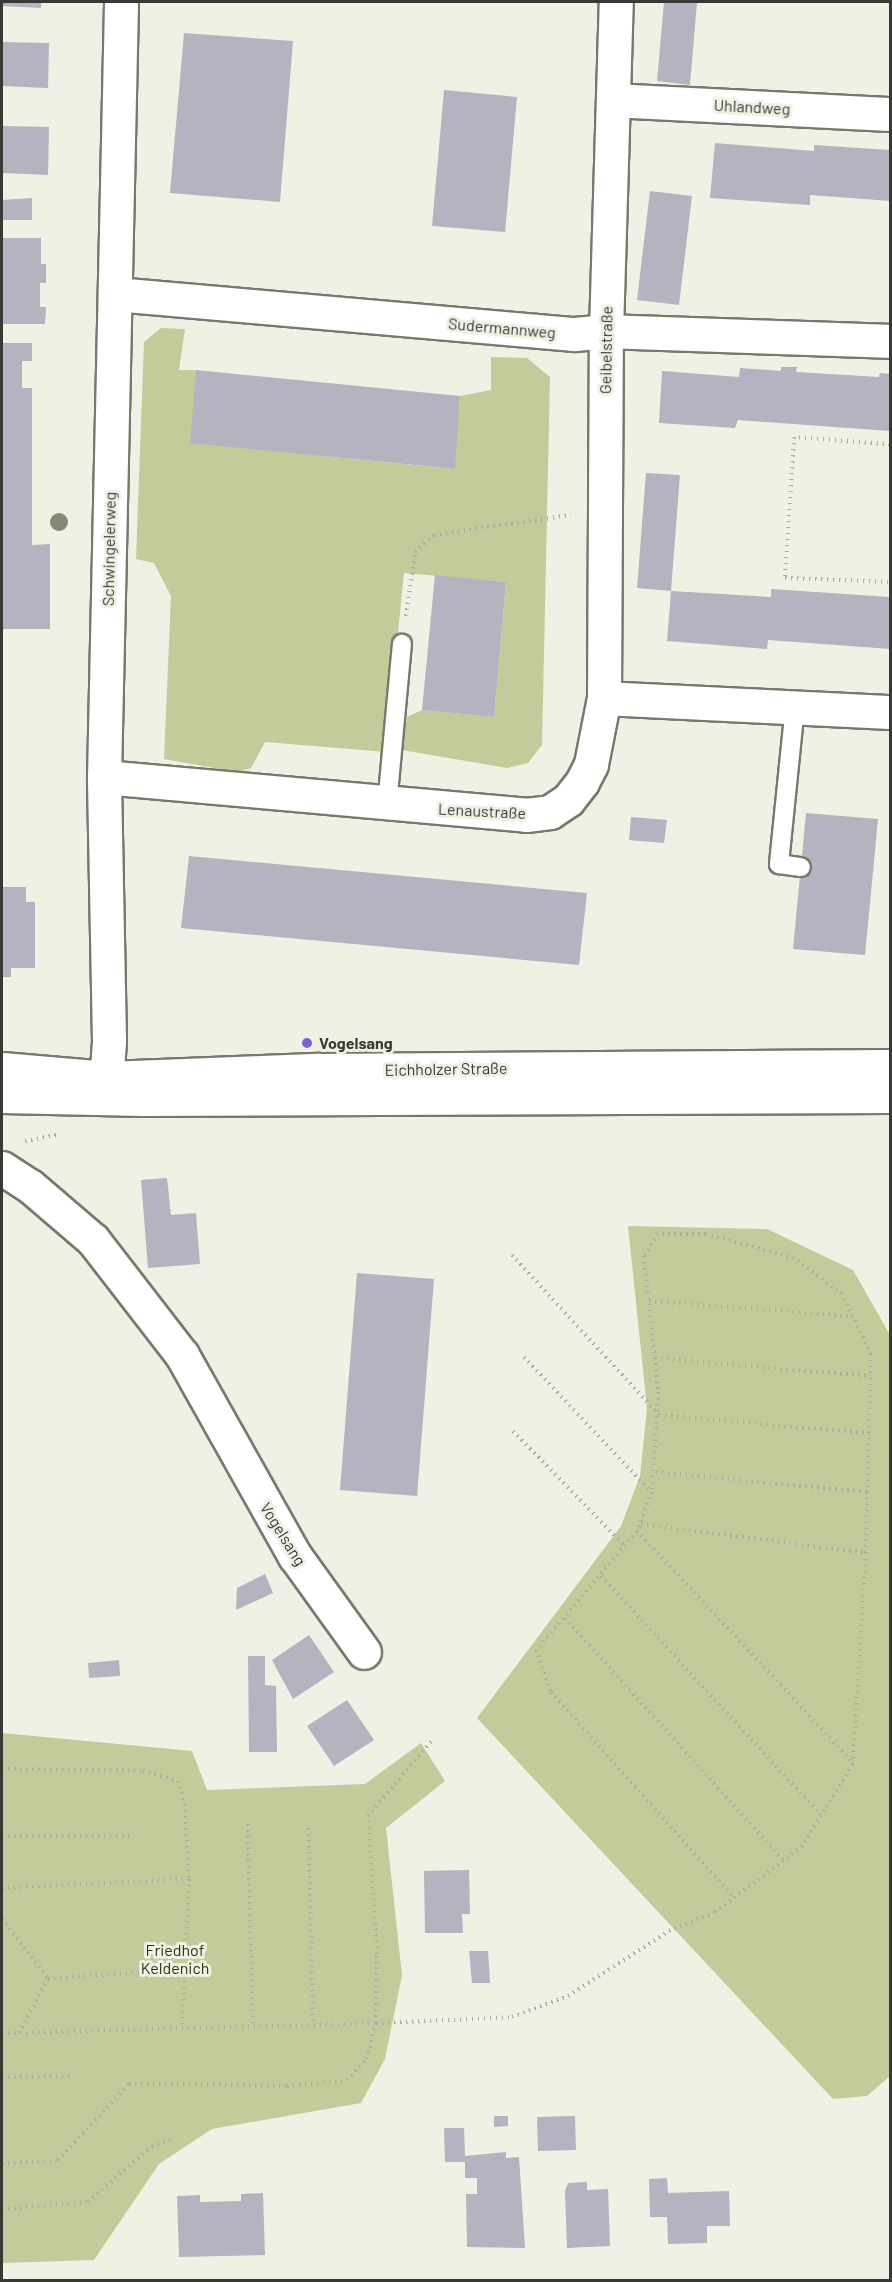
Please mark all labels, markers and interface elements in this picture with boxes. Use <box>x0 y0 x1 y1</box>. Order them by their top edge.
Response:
street label: Uhlandweg <box>713 95 791 119</box>
street label: Geibelstraße <box>596 306 616 394</box>
street label: Sudermannweg <box>447 314 557 342</box>
street label: Schwingelerweg <box>98 492 120 606</box>
street label: Lenaustraße <box>438 799 526 823</box>
place label: Vogelsang <box>319 1033 393 1053</box>
marker: Vogelsang <box>300 1036 314 1050</box>
street label: Eichholzer Straße <box>384 1058 508 1080</box>
street label: Vogelsang <box>256 1499 310 1569</box>
park label: Friedhof Keldenich <box>141 1940 209 1978</box>

